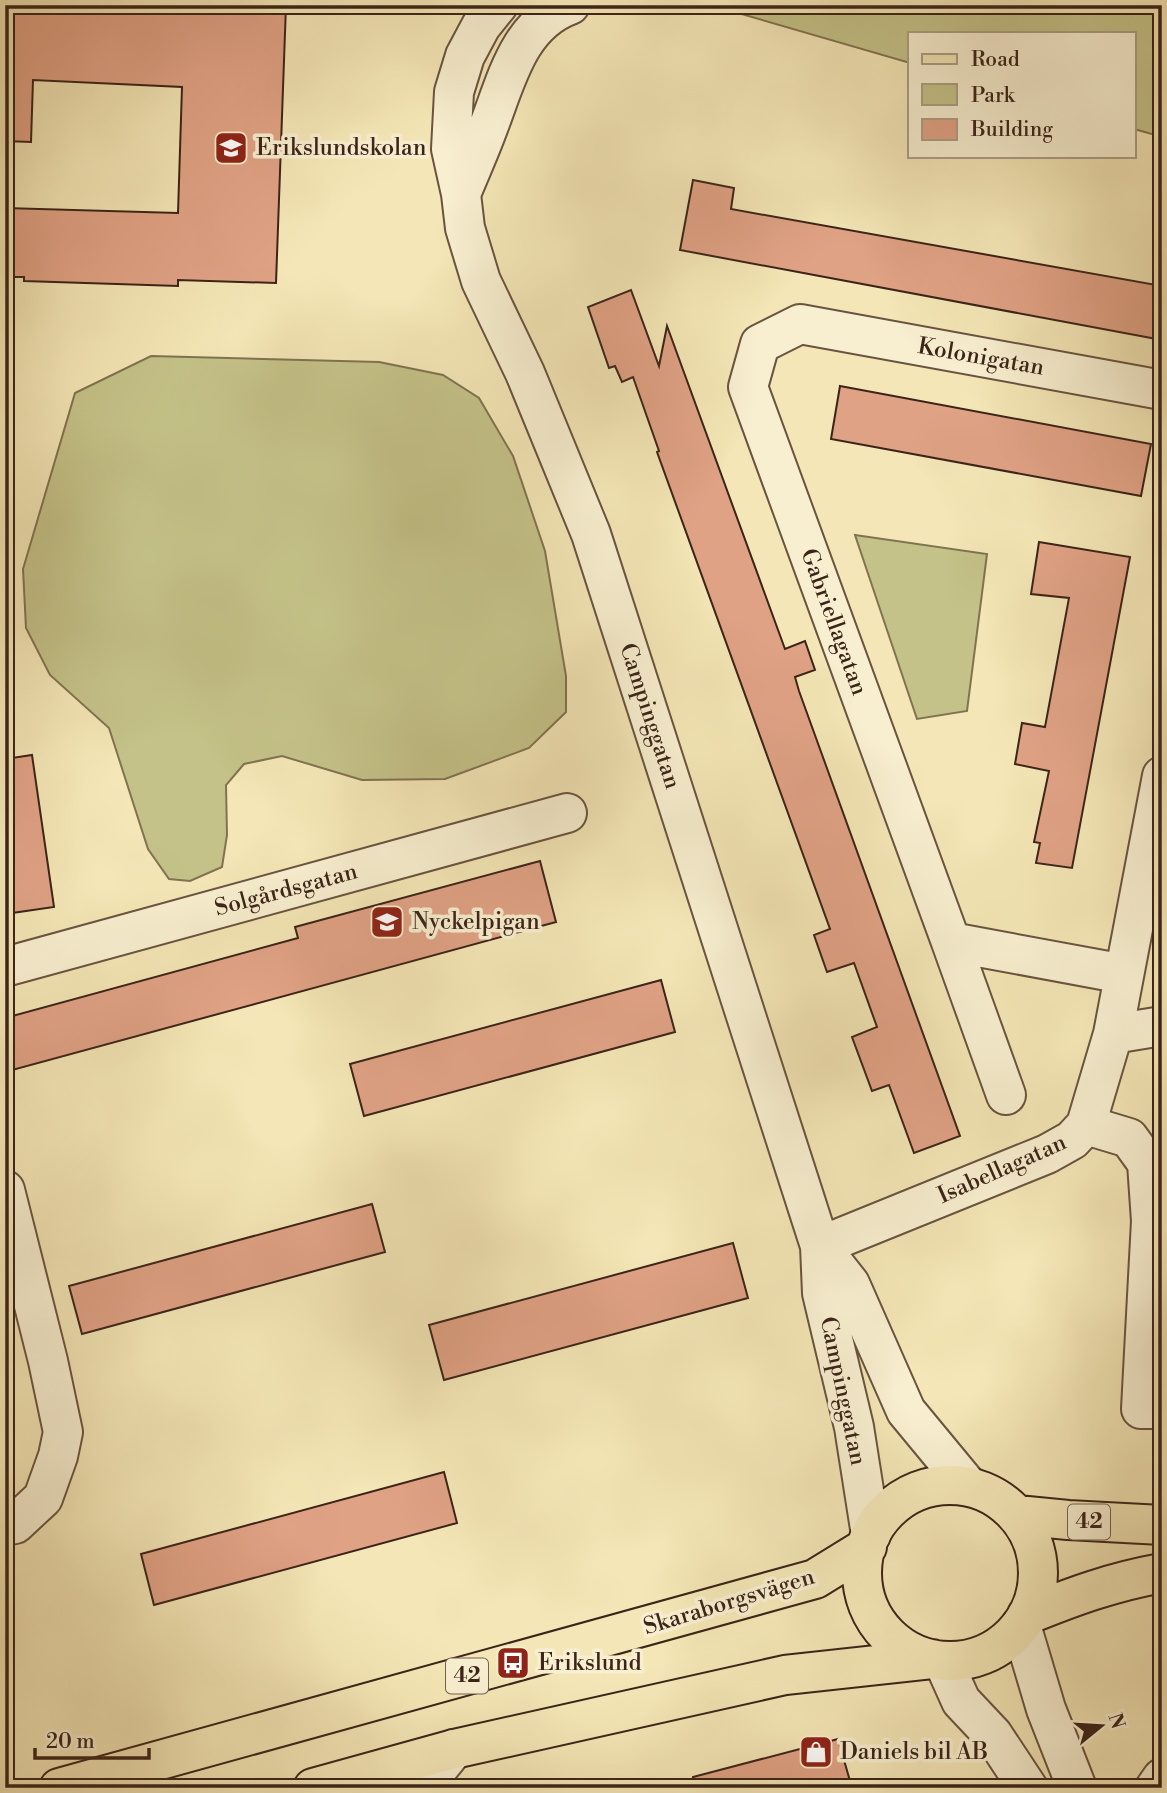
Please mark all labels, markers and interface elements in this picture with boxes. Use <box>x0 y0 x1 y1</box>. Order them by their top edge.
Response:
legend <box>908 32 1136 158</box>
text: Road <box>971 47 1020 73</box>
text: Park <box>971 83 1016 109</box>
text: Building <box>970 117 1053 143</box>
school or university icon: Erikslundskolan <box>212 129 250 167</box>
place label: Erikslundskolan <box>256 134 427 162</box>
street label: Kolonigatan <box>916 332 1047 382</box>
street label: Gabriellagatan <box>795 545 874 699</box>
street label: Campinggatan <box>613 640 687 793</box>
street label: Solgårdsgatan <box>211 857 361 923</box>
school or university icon: Nyckelpigan <box>368 903 406 941</box>
place label: Nyckelpigan <box>412 908 540 936</box>
street label: Isabellagatan <box>933 1128 1071 1210</box>
street label: Campinggatan <box>814 1314 872 1468</box>
road number: 42 <box>1068 1504 1110 1540</box>
street label: Skaraborgsvägen <box>640 1563 818 1641</box>
bus stop icon: Erikslund <box>494 1644 532 1682</box>
place label: Erikslund <box>538 1649 642 1677</box>
road number: 42 <box>446 1658 488 1694</box>
north arrow <box>1066 1692 1136 1762</box>
text: N <box>1102 1710 1130 1732</box>
scale bar <box>35 1716 149 1760</box>
text: 20 m <box>46 1729 95 1755</box>
shop icon: Daniels bil AB <box>797 1733 835 1771</box>
place label: Daniels bil AB <box>840 1738 988 1766</box>

